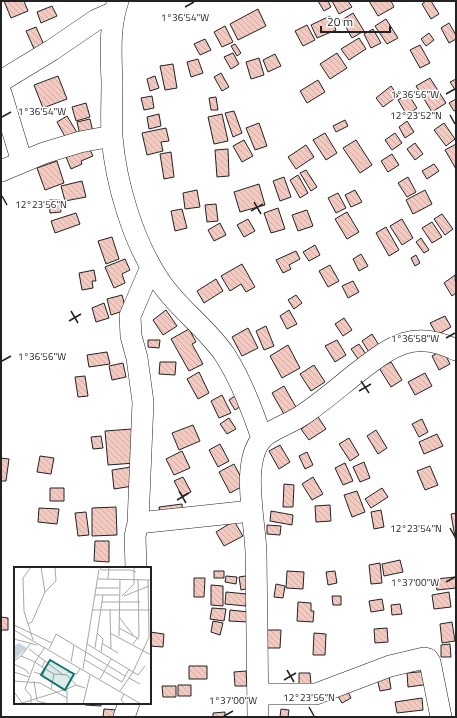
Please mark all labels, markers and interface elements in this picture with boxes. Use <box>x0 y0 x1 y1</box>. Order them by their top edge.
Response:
scale bar <box>321 8 390 34</box>
text: 1°36'54"W <box>161 10 209 25</box>
text: 20 m <box>327 12 353 31</box>
text: 1°36'56"W <box>391 87 439 102</box>
text: 1°36'54"W <box>18 104 66 119</box>
text: 12°23'52"N <box>390 108 442 123</box>
text: 12°23'56"N <box>15 197 67 212</box>
text: 1°36'58"W <box>391 331 439 346</box>
text: 1°36'56"W <box>18 349 66 364</box>
text: 12°23'54"N <box>390 521 442 536</box>
inset map <box>14 567 151 704</box>
text: 1°37'00"W <box>391 575 439 590</box>
text: 12°23'56"N <box>283 690 335 705</box>
text: 1°37'00"W <box>209 693 257 708</box>

